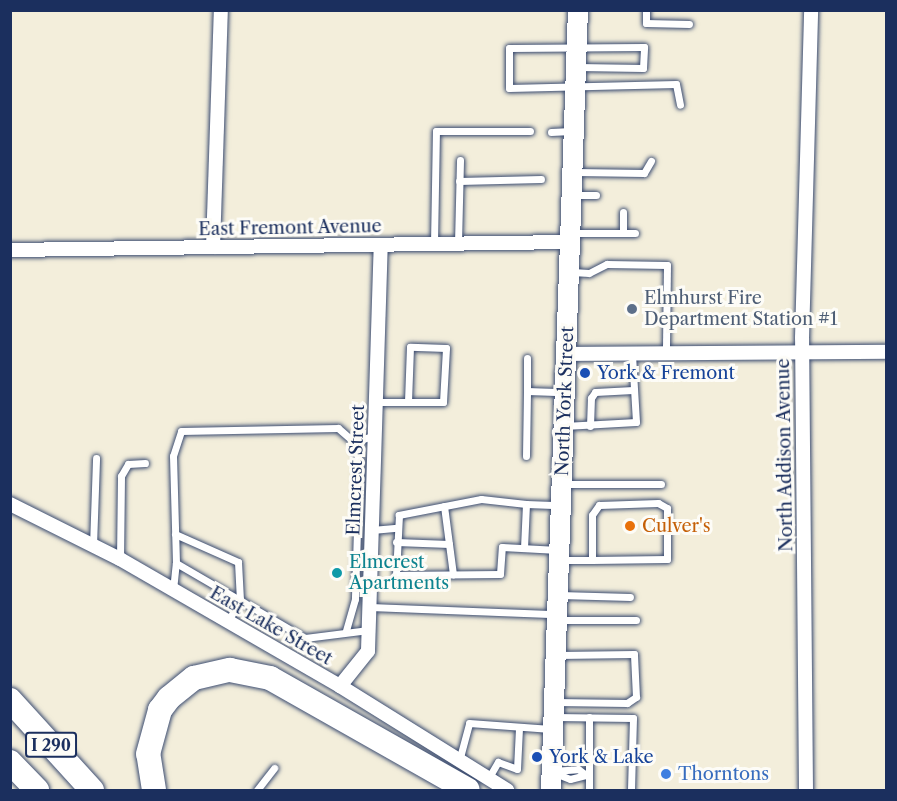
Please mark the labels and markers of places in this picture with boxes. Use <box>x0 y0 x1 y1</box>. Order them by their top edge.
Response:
place label: Elmhurst Fire Department Station #1 <box>644 288 838 330</box>
marker: Elmhurst Fire Department Station #1 <box>625 302 639 316</box>
place label: York & Fremont <box>597 362 735 384</box>
marker: York & Fremont <box>578 366 592 380</box>
place label: Culver's <box>642 515 711 537</box>
marker: Culver's <box>623 519 637 533</box>
place label: Elmcrest Apartments <box>349 552 449 594</box>
marker: Elmcrest Apartments <box>330 566 344 580</box>
place label: York & Lake <box>549 746 654 768</box>
marker: York & Lake <box>530 750 544 764</box>
place label: Thorntons <box>678 763 769 785</box>
marker: Thorntons <box>659 767 673 781</box>

